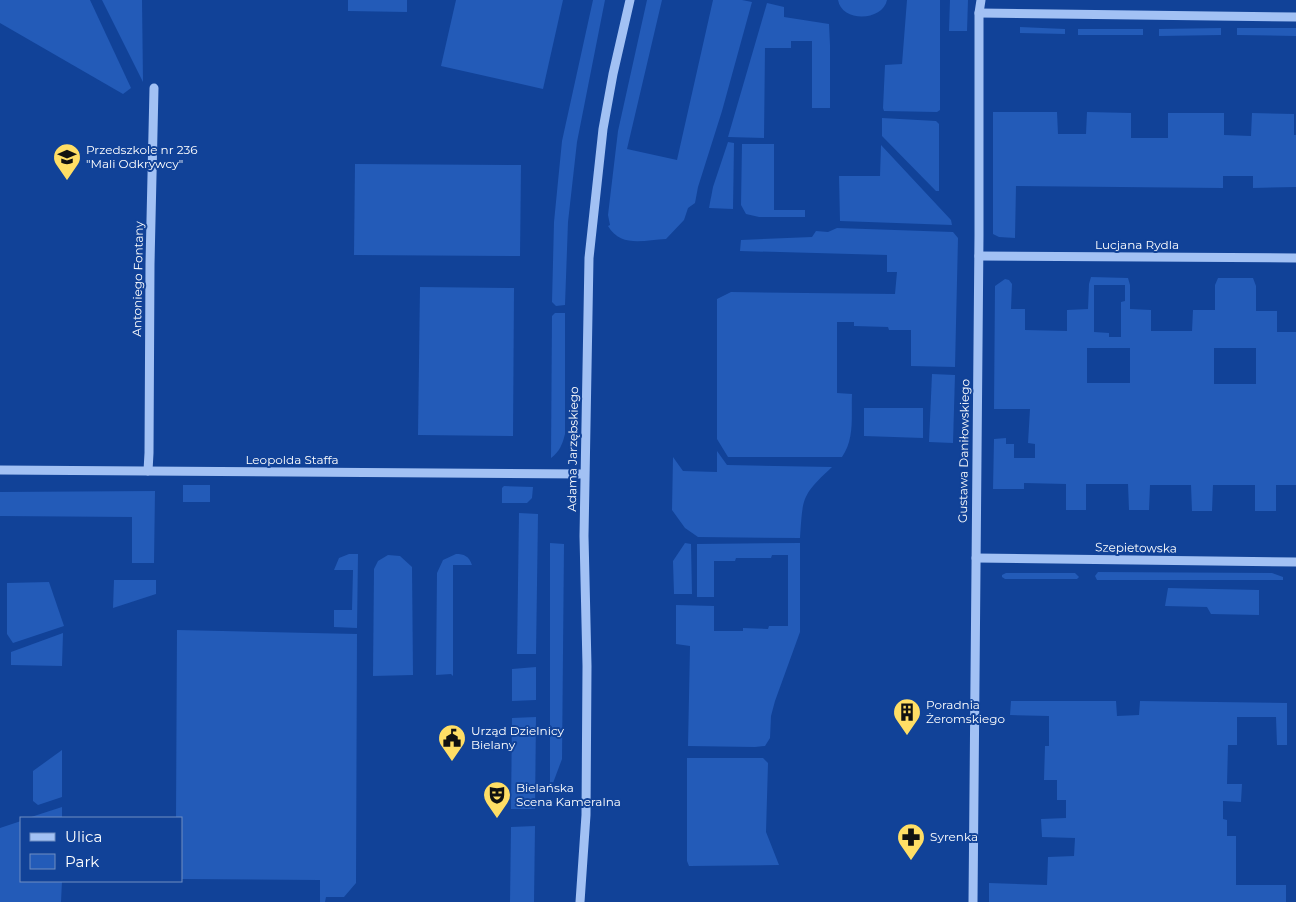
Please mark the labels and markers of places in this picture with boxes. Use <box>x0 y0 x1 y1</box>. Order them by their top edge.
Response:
school or university icon: Przedszkole nr 236 "Mali Odkrywcy" <box>52 142 82 181</box>
place label: Przedszkole nr 236 "Mali Odkrywcy" <box>86 142 198 171</box>
building icon: Poradnia Żeromskiego <box>892 697 922 736</box>
place label: Poradnia Żeromskiego <box>926 697 1005 726</box>
public building icon: Urząd Dzielnicy Bielany <box>437 723 467 762</box>
place label: Urząd Dzielnicy Bielany <box>471 723 565 752</box>
theatre icon: Bielańska Scena Kameralna <box>482 780 512 819</box>
place label: Bielańska Scena Kameralna <box>516 780 621 809</box>
pharmacy icon: Syrenka <box>896 822 926 861</box>
place label: Syrenka <box>930 829 978 844</box>

